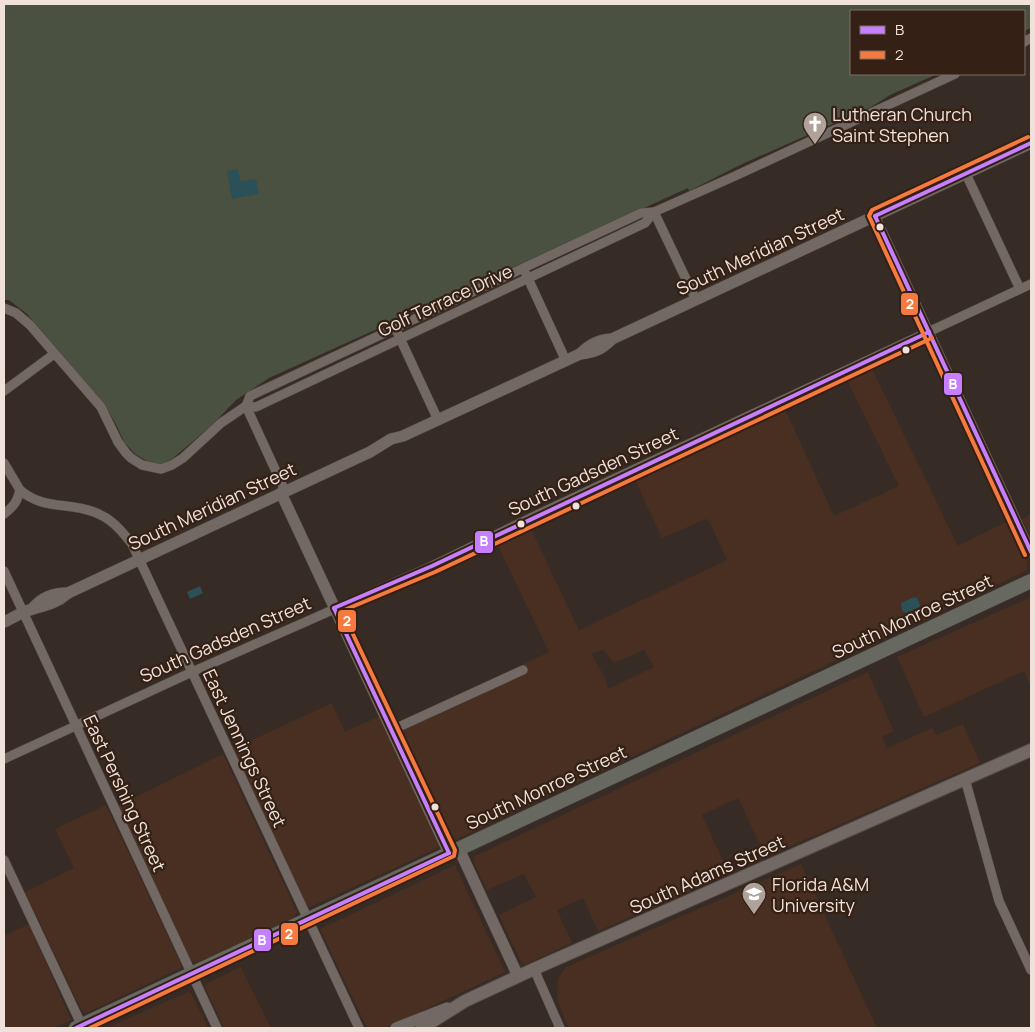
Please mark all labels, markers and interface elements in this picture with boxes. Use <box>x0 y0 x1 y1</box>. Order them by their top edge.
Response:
legend <box>850 10 1025 75</box>
text: B <box>895 19 904 40</box>
text: 2 <box>895 44 904 65</box>
place label: Lutheran Church Saint Stephen <box>832 102 972 147</box>
church icon: Lutheran Church Saint Stephen <box>802 111 828 145</box>
street label: South Meridian Street <box>672 202 848 300</box>
unlabelled marker <box>875 222 885 232</box>
street label: Golf Terrace Drive <box>374 258 516 342</box>
line badge: 2 <box>900 292 919 316</box>
text: 2 <box>906 294 914 313</box>
unlabelled marker <box>901 345 911 355</box>
line badge: B <box>943 372 963 396</box>
text: B <box>949 374 958 393</box>
street label: South Gadsden Street <box>504 421 682 521</box>
street label: South Meridian Street <box>124 457 300 555</box>
unlabelled marker <box>571 501 581 511</box>
unlabelled marker <box>516 519 526 529</box>
line badge: B <box>474 530 494 554</box>
text: B <box>480 531 489 550</box>
street label: South Monroe Street <box>828 568 996 664</box>
street label: South Gadsden Street <box>136 590 314 688</box>
line badge: 2 <box>337 609 357 633</box>
text: 2 <box>343 611 351 630</box>
street label: East Jennings Street <box>198 665 292 831</box>
street label: East Pershing Street <box>78 711 172 875</box>
street label: South Monroe Street <box>462 739 630 835</box>
unlabelled marker <box>430 802 440 812</box>
street label: South Adams Street <box>626 829 788 919</box>
place label: Florida A&M University <box>772 872 869 917</box>
school or university icon: Florida A&M University <box>741 881 767 915</box>
line badge: 2 <box>280 922 299 946</box>
text: 2 <box>285 924 293 943</box>
line badge: B <box>253 928 272 952</box>
text: B <box>258 930 267 949</box>

